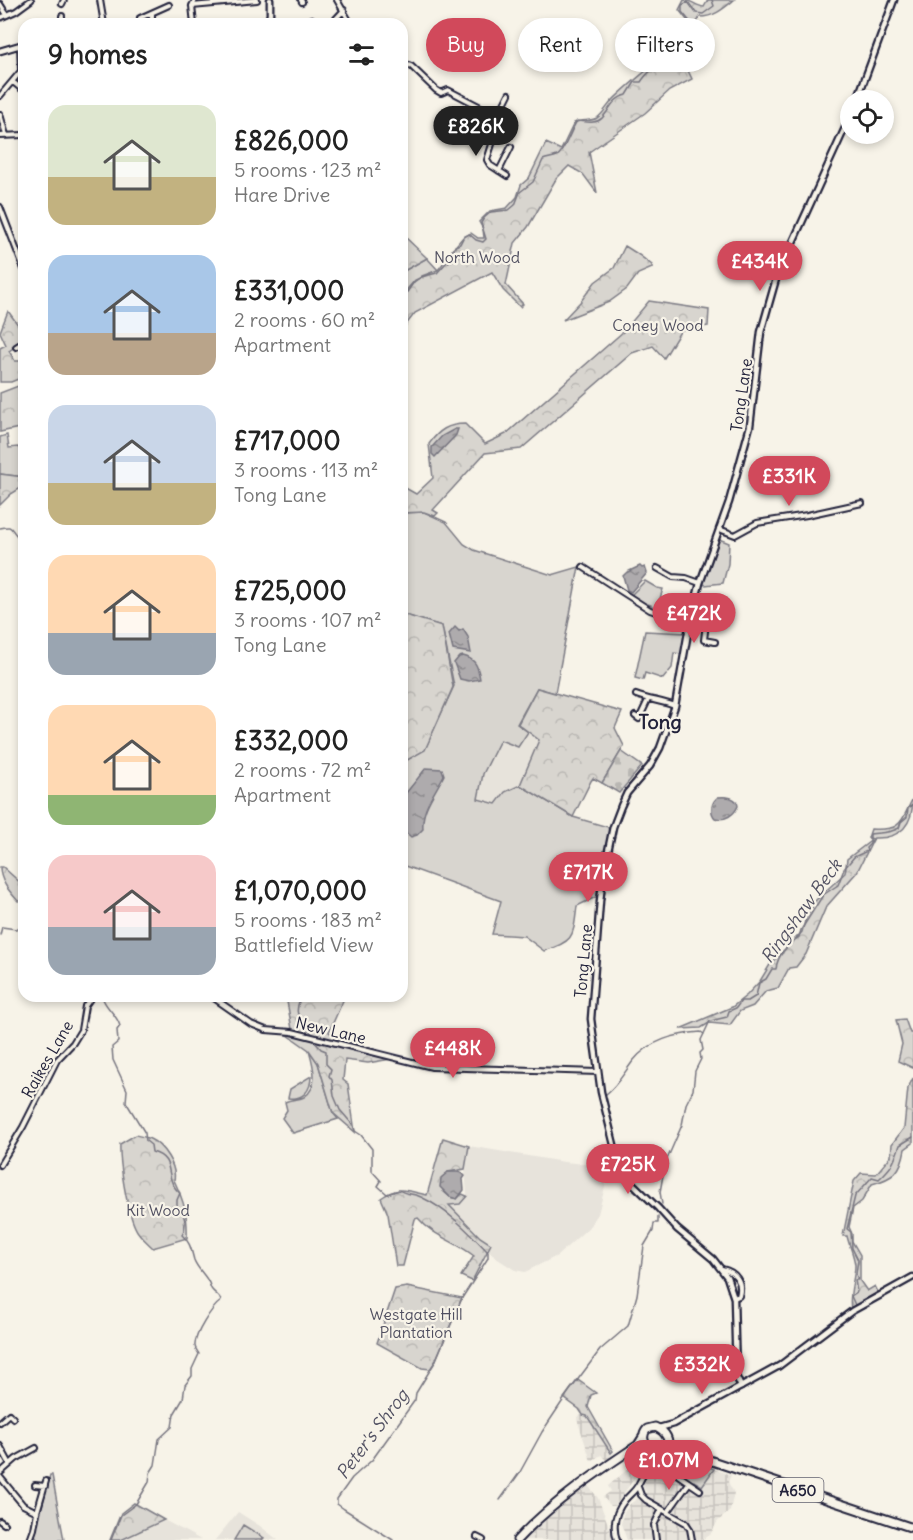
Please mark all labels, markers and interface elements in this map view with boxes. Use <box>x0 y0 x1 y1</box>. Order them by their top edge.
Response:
chip: Buy <box>426 18 506 72</box>
chip: Rent <box>518 18 603 72</box>
chip: Filters <box>615 18 715 72</box>
text: 9 homes <box>48 38 147 71</box>
icon: filters <box>345 38 378 71</box>
map controls <box>840 90 894 144</box>
button: locate <box>840 90 894 144</box>
pin: £826K <box>434 106 518 157</box>
text: £826K <box>447 113 505 138</box>
text: £826,000 <box>234 124 349 157</box>
icon: home <box>96 129 168 201</box>
text: 5 rooms · 123 m² <box>234 157 381 182</box>
text: Hare Drive <box>234 182 330 207</box>
pin: £434K <box>718 241 802 292</box>
park label: North Wood <box>434 247 520 267</box>
text: £434K <box>731 248 789 273</box>
text: £331,000 <box>234 274 344 307</box>
icon: home <box>96 279 168 351</box>
text: 2 rooms · 60 m² <box>234 307 375 332</box>
park label: Coney Wood <box>612 315 704 335</box>
text: Apartment <box>234 332 331 357</box>
street label: Tong Lane <box>726 357 756 433</box>
text: £717,000 <box>234 424 341 457</box>
icon: home <box>96 429 168 501</box>
pin: £331K <box>747 456 831 507</box>
text: 3 rooms · 113 m² <box>234 457 378 482</box>
text: £331K <box>762 463 816 488</box>
text: Tong Lane <box>234 482 326 507</box>
text: £725,000 <box>234 574 347 607</box>
icon: home <box>96 579 168 651</box>
pin: £472K <box>652 593 736 644</box>
text: £472K <box>667 600 721 625</box>
text: 3 rooms · 107 m² <box>234 607 382 632</box>
text: Tong Lane <box>234 632 326 657</box>
district label: Tong <box>638 709 682 734</box>
text: £332,000 <box>234 724 349 757</box>
icon: home <box>96 729 168 801</box>
text: 2 rooms · 72 m² <box>234 757 371 782</box>
text: Apartment <box>234 782 331 807</box>
pin: £717K <box>546 852 630 903</box>
water label: Ringshaw Beck <box>756 853 848 968</box>
text: £717K <box>563 859 613 884</box>
text: £1,070,000 <box>234 874 367 907</box>
icon: home <box>96 879 168 951</box>
text: 5 rooms · 183 m² <box>234 907 382 932</box>
street label: Tong Lane <box>570 923 596 999</box>
text: Battlefield View <box>234 932 374 957</box>
street label: New Lane <box>294 1012 368 1048</box>
street label: Raikes Lane <box>17 1017 77 1101</box>
pin: £448K <box>411 1028 495 1079</box>
text: £448K <box>424 1035 482 1060</box>
pin: £725K <box>586 1144 670 1195</box>
text: £725K <box>600 1151 656 1176</box>
park label: Kit Wood <box>126 1200 190 1220</box>
park label: Westgate Hill Plantation <box>369 1304 463 1342</box>
pin: £332K <box>660 1344 744 1395</box>
text: £332K <box>674 1351 730 1376</box>
water label: Peter's Shrog <box>331 1383 414 1483</box>
pin: £1.07M <box>620 1440 718 1491</box>
text: £1.07M <box>638 1447 700 1472</box>
road number: A650 <box>772 1478 824 1502</box>

